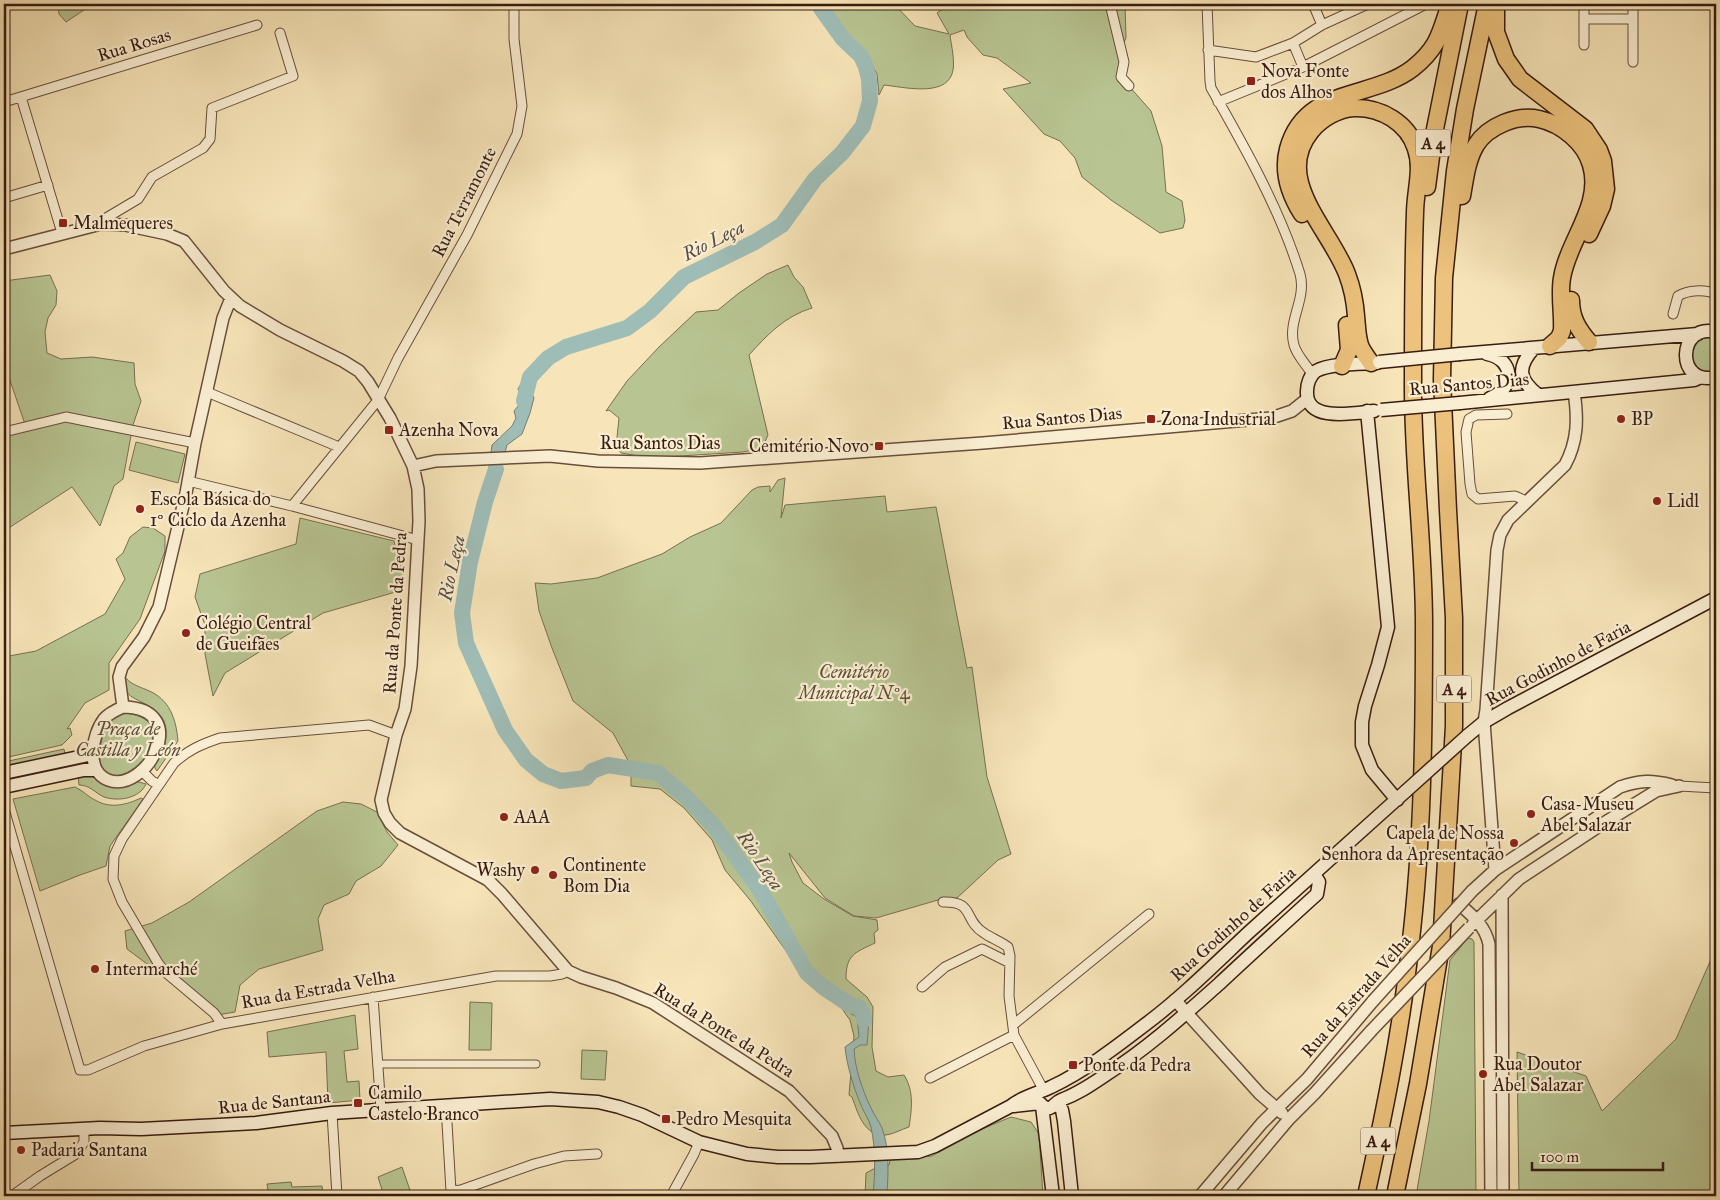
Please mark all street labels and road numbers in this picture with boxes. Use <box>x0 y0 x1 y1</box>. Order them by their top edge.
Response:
street label: Rua Rosas <box>94 23 174 67</box>
road number: A 4 <box>1416 130 1450 156</box>
street label: Rua Terramonte <box>427 143 501 261</box>
street label: Rua Santos Dias <box>1408 368 1530 400</box>
street label: Rua Santos Dias <box>1001 402 1123 434</box>
street label: Rua Santos Dias <box>600 432 720 454</box>
street label: Rua da Ponte da Pedra <box>378 531 412 694</box>
street label: Rua Godinho de Faria <box>1482 615 1635 711</box>
road number: A 4 <box>1436 676 1472 702</box>
street label: Rua Godinho de Faria <box>1166 862 1301 986</box>
street label: Rua da Estrada Velha <box>1297 930 1416 1062</box>
street label: Rua da Estrada Velha <box>239 965 397 1013</box>
street label: Rua da Ponte da Pedra <box>650 978 799 1082</box>
street label: Rua de Santana <box>217 1085 332 1119</box>
road number: A 4 <box>1360 1128 1396 1154</box>

